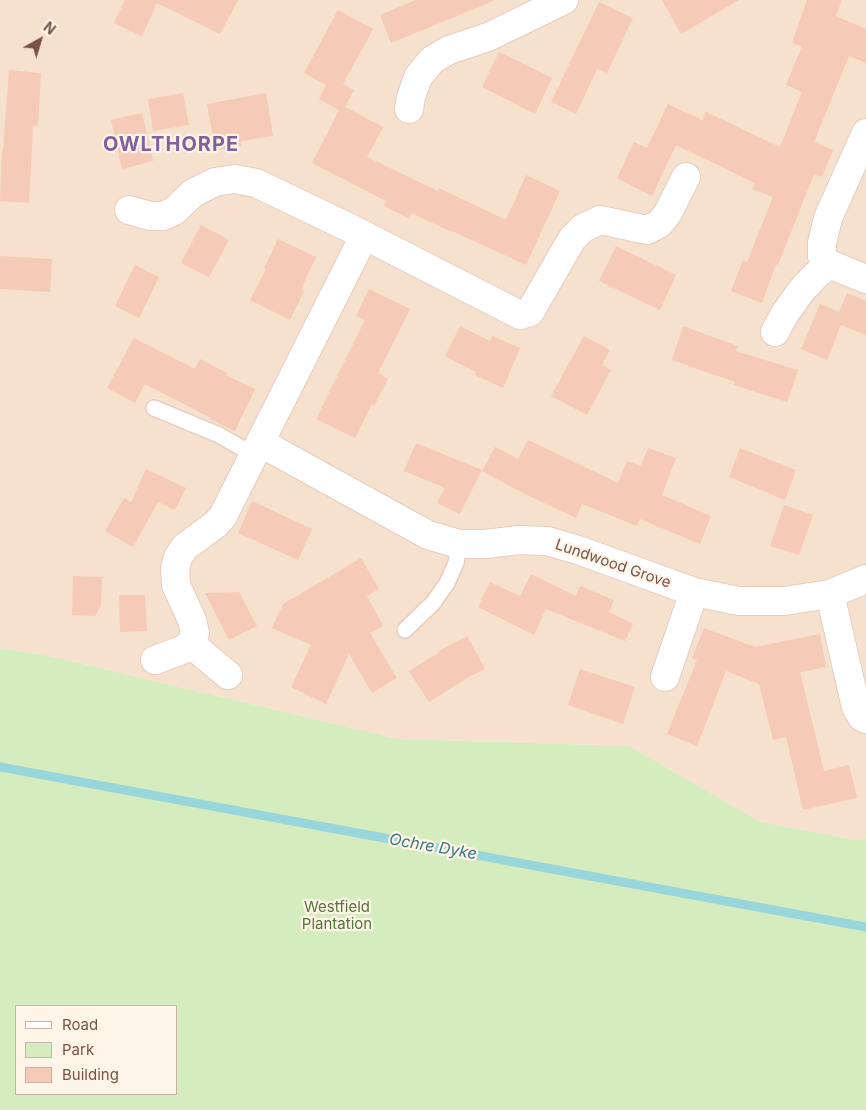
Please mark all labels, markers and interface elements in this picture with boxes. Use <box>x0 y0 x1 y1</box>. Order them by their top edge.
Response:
north arrow <box>15 15 65 65</box>
text: N <box>40 18 59 38</box>
district label: OWLTHORPE <box>102 133 240 157</box>
street label: Lundwood Grove <box>553 536 673 592</box>
water label: Ochre Dyke <box>388 830 478 864</box>
park label: Westfield Plantation <box>302 898 372 933</box>
legend <box>15 1005 178 1095</box>
text: Road <box>62 1015 98 1034</box>
text: Park <box>62 1040 94 1059</box>
text: Building <box>62 1065 119 1084</box>

